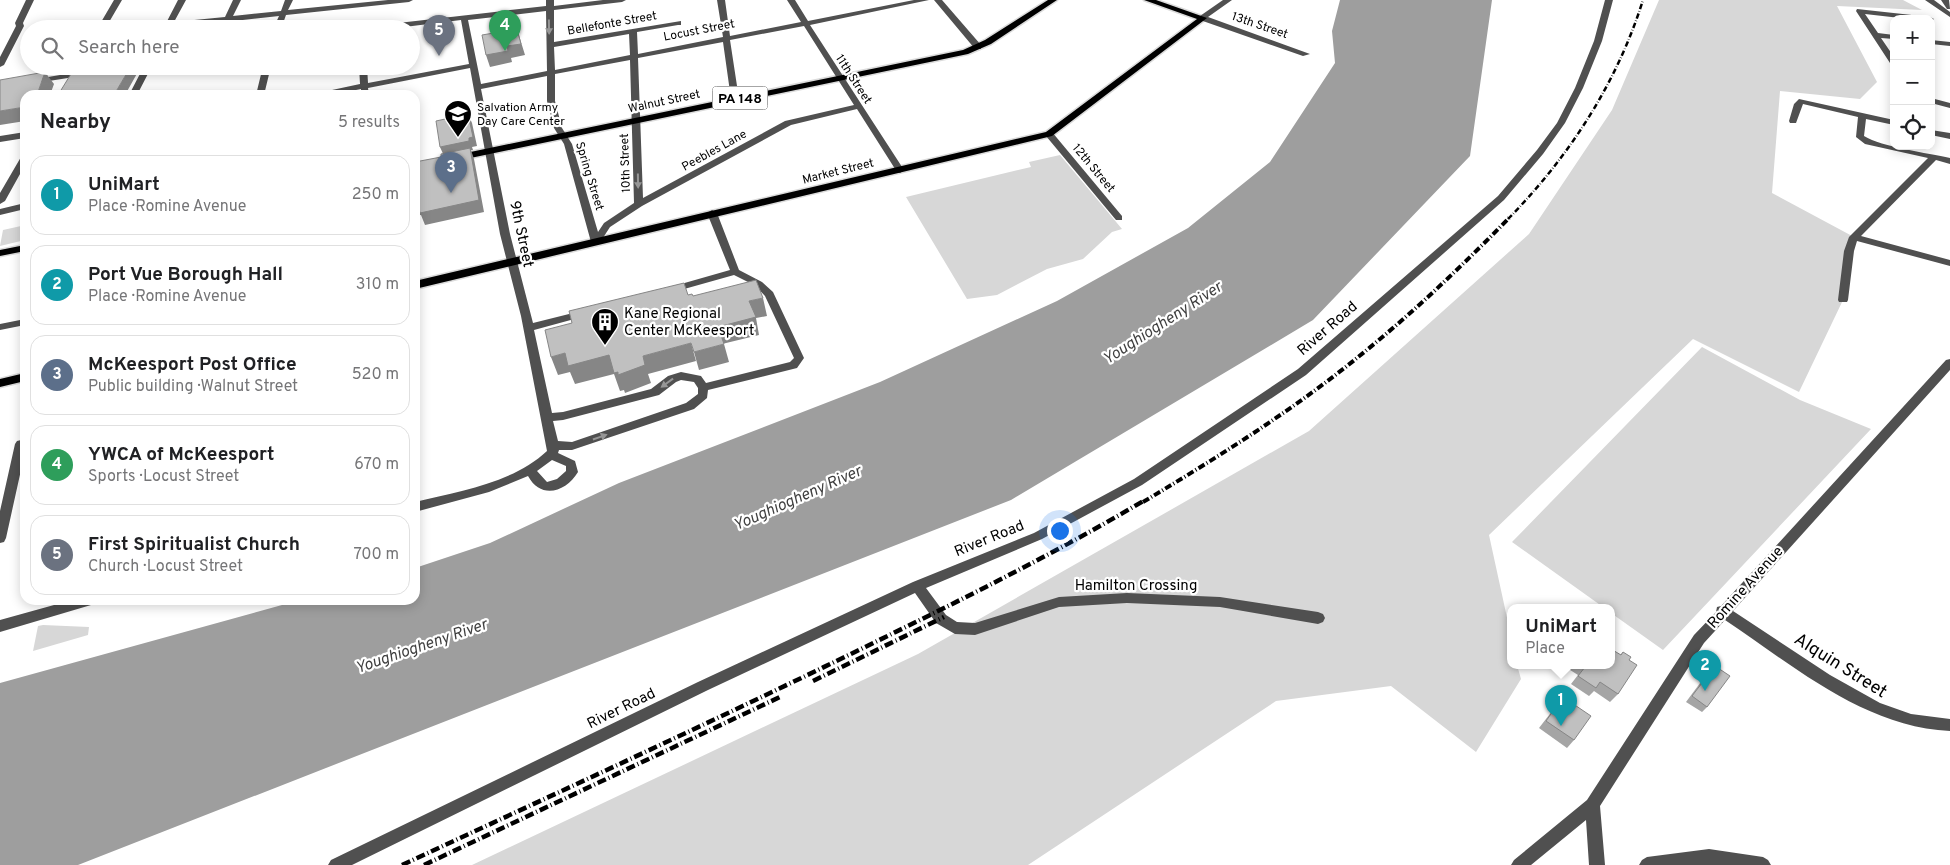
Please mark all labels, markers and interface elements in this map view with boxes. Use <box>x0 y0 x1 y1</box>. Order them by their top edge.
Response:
street label: Bellefonte Street <box>566 8 658 40</box>
street label: 13th Street <box>1229 9 1290 43</box>
pin: 4 <box>489 10 521 51</box>
pin: 5 <box>423 15 455 56</box>
map controls <box>1890 15 1935 150</box>
button: + <box>1890 15 1935 60</box>
street label: Locust Street <box>662 16 736 46</box>
one-way arrow <box>546 19 554 35</box>
search box <box>20 20 420 75</box>
icon: search <box>38 34 66 62</box>
text: Search here <box>78 36 180 60</box>
street label: 11th Street <box>831 52 875 107</box>
button: − <box>1890 60 1935 105</box>
road number: PA 148 <box>712 86 768 110</box>
street label: Walnut Street <box>627 87 702 117</box>
school or university icon: Salvation Army Day Care Center <box>443 99 473 138</box>
place label: Salvation Army Day Care Center <box>477 100 565 130</box>
button: locate <box>1890 105 1935 150</box>
text: Nearby <box>40 109 111 136</box>
text: 5 results <box>338 113 400 133</box>
street label: Peebles Lane <box>679 126 750 175</box>
street label: 10th Street <box>617 133 635 193</box>
street label: Spring Street <box>571 140 607 213</box>
street label: 12th Street <box>1068 141 1118 196</box>
pin: 3 <box>435 152 467 193</box>
street label: Market Street <box>801 155 876 189</box>
text: UniMart <box>88 173 160 197</box>
one-way arrow <box>635 173 643 189</box>
text: 1 <box>54 185 60 205</box>
text: 250 m <box>352 185 399 205</box>
text: Place · Romine Avenue <box>88 197 246 217</box>
street label: 9th Street <box>504 199 537 269</box>
text: Port Vue Borough Hall <box>88 263 283 287</box>
text: 2 <box>52 275 62 295</box>
text: 310 m <box>356 275 399 295</box>
water label: Youghiogheny River <box>1100 277 1228 370</box>
text: Place · Romine Avenue <box>88 287 246 307</box>
street label: River Road <box>1294 298 1362 360</box>
place label: Kane Regional Center McKeesport <box>624 305 754 341</box>
building icon: Kane Regional Center McKeesport <box>590 307 620 346</box>
text: McKeesport Post Office <box>88 353 297 377</box>
text: 3 <box>52 365 62 385</box>
text: 520 m <box>352 365 399 385</box>
text: Public building · Walnut Street <box>88 377 298 397</box>
one-way arrow <box>661 378 674 389</box>
one-way arrow <box>593 432 608 440</box>
text: YWCA of McKeesport <box>88 443 275 467</box>
text: 4 <box>52 455 62 475</box>
text: 670 m <box>354 455 399 475</box>
water label: Youghiogheny River <box>731 461 867 536</box>
text: Sports · Locust Street <box>88 467 239 487</box>
street label: River Road <box>952 517 1027 562</box>
your location <box>1047 518 1073 544</box>
text: First Spiritualist Church <box>88 533 300 557</box>
street label: Romine Avenue <box>1704 543 1788 633</box>
text: 5 <box>52 545 62 565</box>
text: 700 m <box>353 545 399 565</box>
text: Church · Locust Street <box>88 557 243 577</box>
street label: Hamilton Crossing <box>1075 577 1197 596</box>
popup <box>1507 604 1615 669</box>
water label: Youghiogheny River <box>353 614 492 679</box>
text: UniMart <box>1525 615 1597 639</box>
street label: Alquin Street <box>1789 629 1891 704</box>
text: Place <box>1525 639 1565 659</box>
pin: 2 <box>1689 650 1721 691</box>
street label: River Road <box>584 685 659 734</box>
pin: 1 <box>1545 685 1577 726</box>

